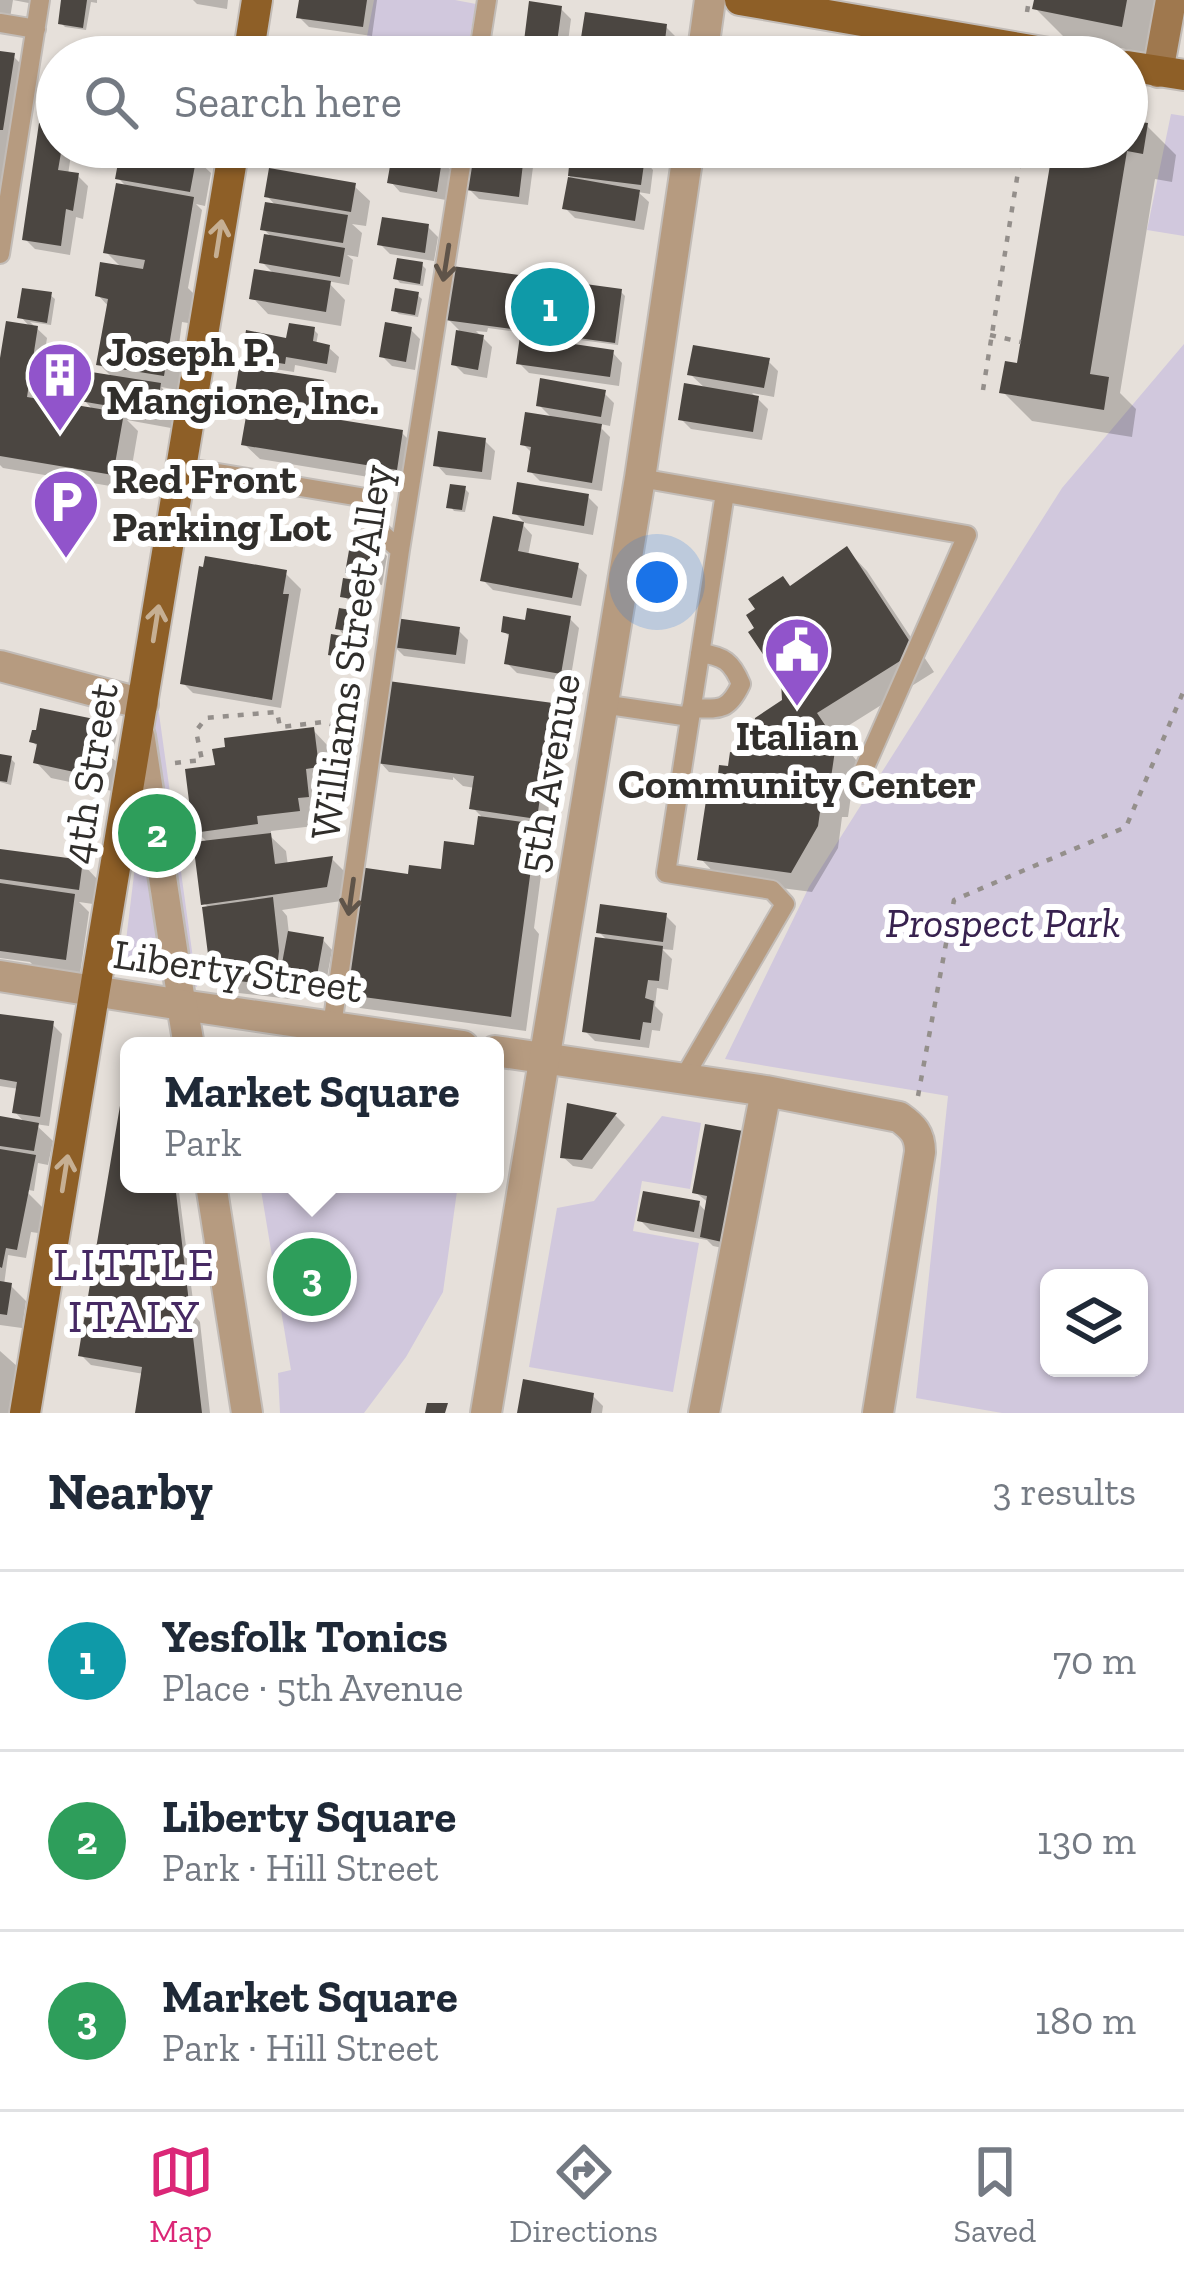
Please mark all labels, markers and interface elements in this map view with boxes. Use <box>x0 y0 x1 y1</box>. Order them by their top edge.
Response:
search box <box>36 36 1148 168</box>
icon: search <box>78 69 144 135</box>
text: Search here <box>174 75 402 129</box>
one-way arrow <box>208 219 231 258</box>
one-way arrow <box>433 242 456 281</box>
pin: 1 <box>511 262 589 352</box>
place label: Joseph P. Mangione, Inc. <box>106 326 379 425</box>
building icon: Joseph P. Mangione, Inc. <box>25 340 95 434</box>
place label: Red Front Parking Lot <box>112 453 332 552</box>
street label: Williams Street Alley <box>299 461 402 843</box>
parking icon: Red Front Parking Lot <box>31 467 101 561</box>
your location <box>627 552 687 612</box>
one-way arrow <box>146 604 169 643</box>
public building icon: Italian Community Center <box>762 615 832 709</box>
street label: 5th Avenue <box>506 669 591 877</box>
street label: 4th Street <box>50 679 129 867</box>
place label: Italian Community Center <box>618 710 976 809</box>
pin: 2 <box>118 788 196 878</box>
one-way arrow <box>339 877 362 916</box>
park label: Prospect Park <box>885 897 1121 948</box>
street label: Liberty Street <box>110 928 366 1013</box>
popup <box>120 1037 504 1193</box>
text: Market Square <box>164 1065 460 1119</box>
text: Park <box>164 1119 242 1166</box>
one-way arrow <box>54 1155 77 1194</box>
pin: 3 <box>273 1232 351 1322</box>
district label: LITTLE ITALY <box>53 1238 217 1344</box>
map controls <box>1040 1269 1148 1377</box>
button: layers <box>1040 1269 1148 1377</box>
text: Nearby <box>48 1461 213 1522</box>
text: 3 results <box>992 1468 1136 1515</box>
text: Yesfolk Tonics <box>162 1610 448 1664</box>
text: 1 <box>79 1637 95 1684</box>
text: 70 m <box>1053 1637 1136 1684</box>
text: Place · 5th Avenue <box>162 1664 463 1711</box>
text: Liberty Square <box>162 1790 456 1844</box>
text: 2 <box>77 1817 97 1864</box>
text: 130 m <box>1037 1817 1136 1864</box>
text: Park · Hill Street <box>162 1844 438 1891</box>
text: Market Square <box>162 1970 458 2024</box>
text: 3 <box>77 1997 97 2044</box>
text: 180 m <box>1035 1997 1136 2044</box>
text: Park · Hill Street <box>162 2024 438 2071</box>
tab: Map <box>148 2139 214 2250</box>
tab: Directions <box>509 2139 658 2250</box>
tab: Saved <box>954 2139 1036 2250</box>

